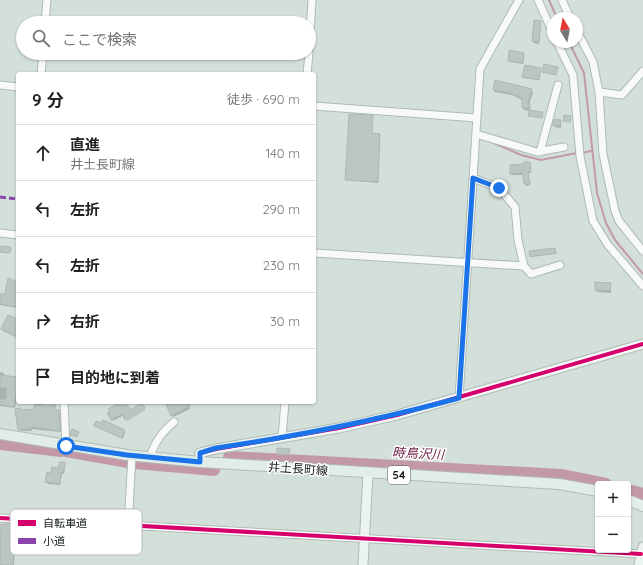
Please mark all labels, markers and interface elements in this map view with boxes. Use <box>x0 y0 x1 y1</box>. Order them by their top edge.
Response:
north arrow <box>547 12 583 48</box>
search box <box>16 16 316 60</box>
icon: search <box>30 27 52 49</box>
text: ここで検索 <box>62 30 137 49</box>
text: 9 分 <box>32 89 63 110</box>
text: 徒歩 · 690 m <box>227 91 300 107</box>
text: 直進 <box>70 135 100 154</box>
icon: ahead <box>32 142 54 164</box>
text: 140 m <box>265 145 300 161</box>
text: 井土長町線 <box>70 156 135 172</box>
route end <box>490 179 508 197</box>
icon: left <box>32 198 54 220</box>
text: 左折 <box>70 200 100 219</box>
text: 290 m <box>262 201 300 217</box>
icon: left <box>32 254 54 276</box>
text: 左折 <box>70 256 100 275</box>
text: 230 m <box>263 257 300 273</box>
icon: right <box>32 310 54 332</box>
text: 右折 <box>70 312 100 331</box>
text: 30 m <box>270 313 300 329</box>
icon: arrive <box>32 366 54 388</box>
text: 目的地に到着 <box>70 368 160 387</box>
route start <box>57 437 75 455</box>
water label: 時鳥沢川 <box>392 444 446 462</box>
street label: 井土長町線 <box>268 459 328 478</box>
road number: 54 <box>388 466 410 484</box>
map controls <box>595 481 631 553</box>
button: + <box>595 481 631 517</box>
legend <box>10 509 142 555</box>
text: 自転車道 <box>43 516 87 530</box>
button: − <box>595 517 631 553</box>
text: 小道 <box>43 534 65 548</box>

